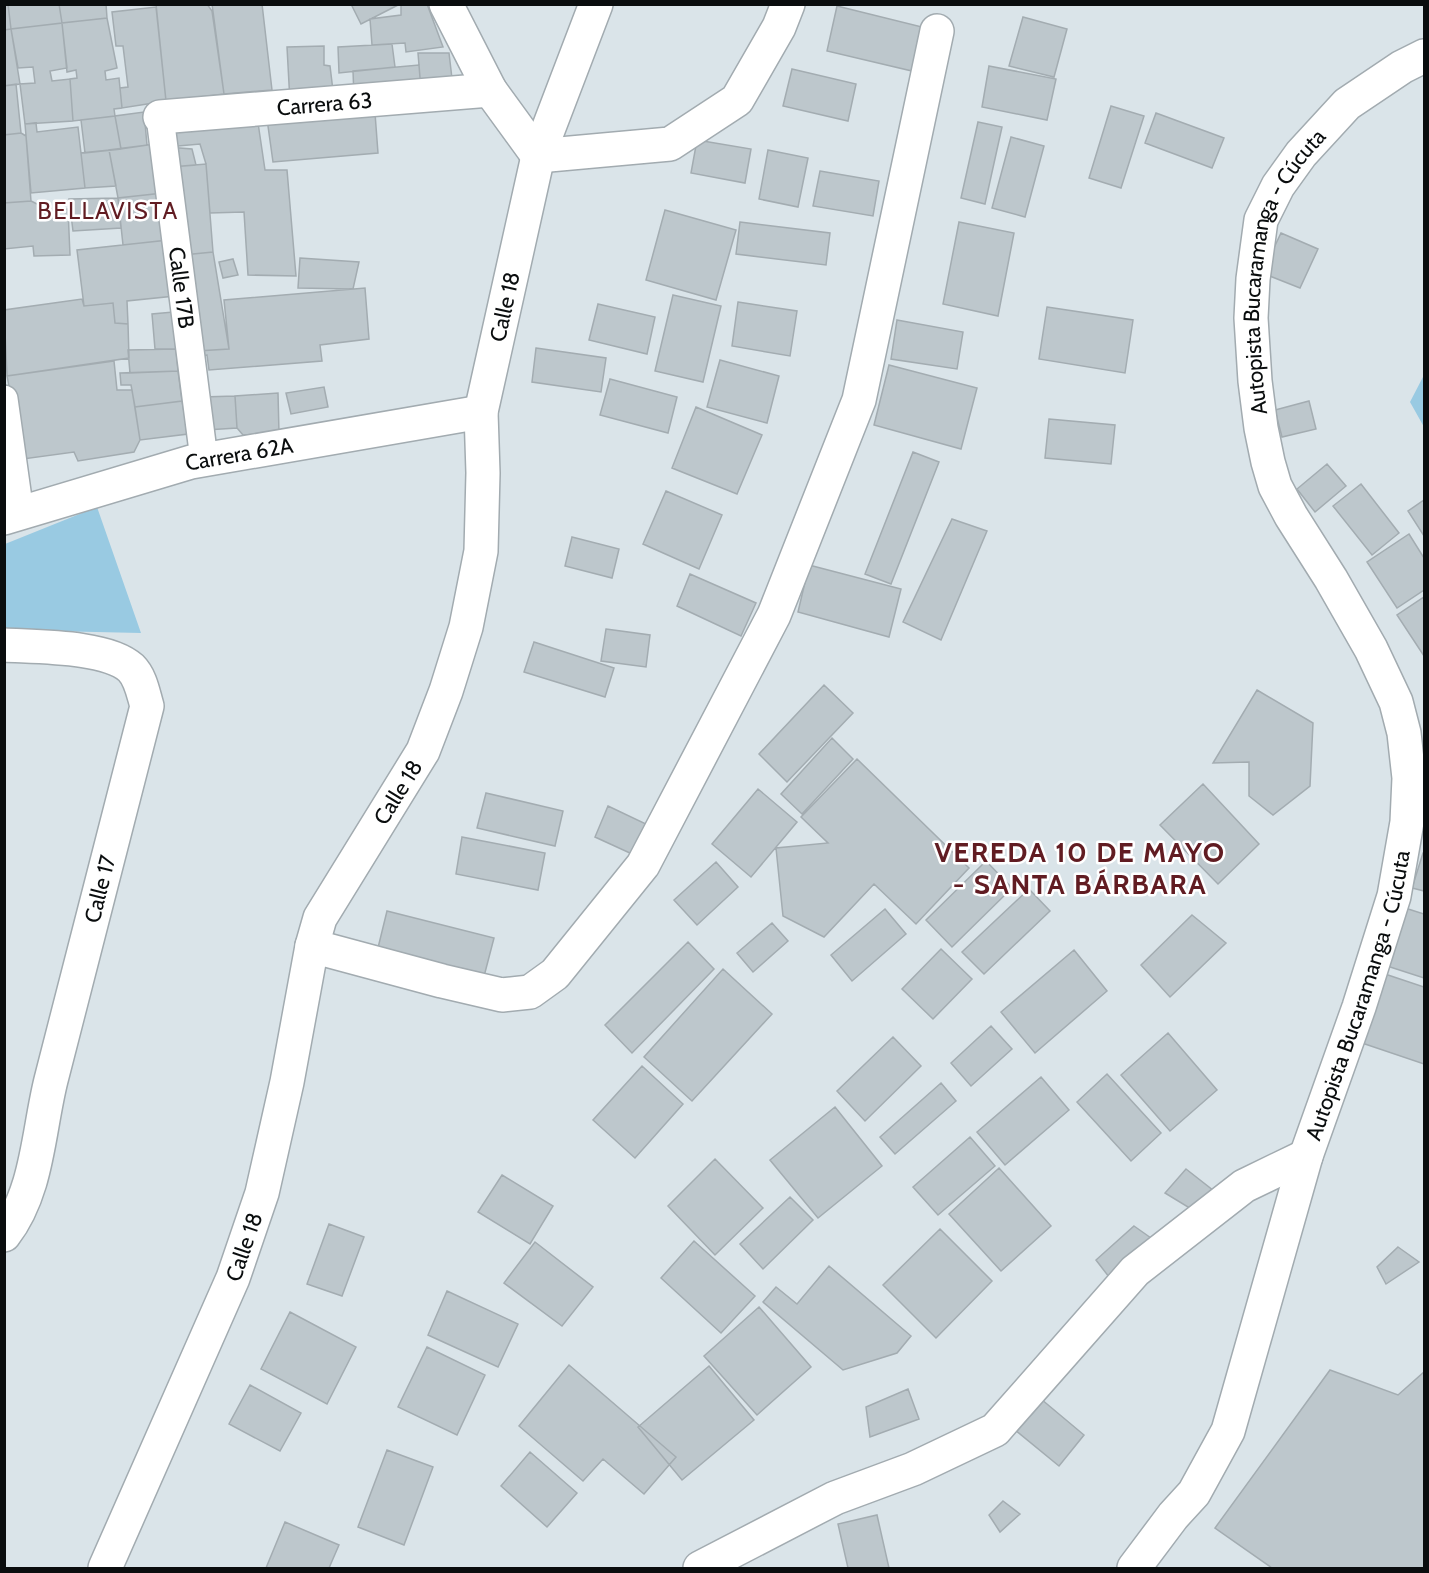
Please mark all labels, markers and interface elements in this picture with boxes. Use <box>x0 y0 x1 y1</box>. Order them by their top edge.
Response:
street label: Carrera 63 <box>276 86 373 121</box>
street label: Autopista Bucaramanga - Cúcuta <box>1237 123 1331 417</box>
district label: BELLAVISTA <box>37 196 179 225</box>
street label: Calle 17B <box>163 245 201 330</box>
street label: Calle 18 <box>484 269 525 344</box>
street label: Carrera 62A <box>183 431 295 476</box>
street label: Calle 18 <box>368 755 428 829</box>
district label: VEREDA 10 DE MAYO - SANTA BÁRBARA <box>934 835 1226 901</box>
street label: Autopista Bucaramanga - Cúcuta <box>1299 848 1415 1144</box>
street label: Calle 17 <box>79 852 121 926</box>
street label: Calle 18 <box>219 1209 268 1285</box>

